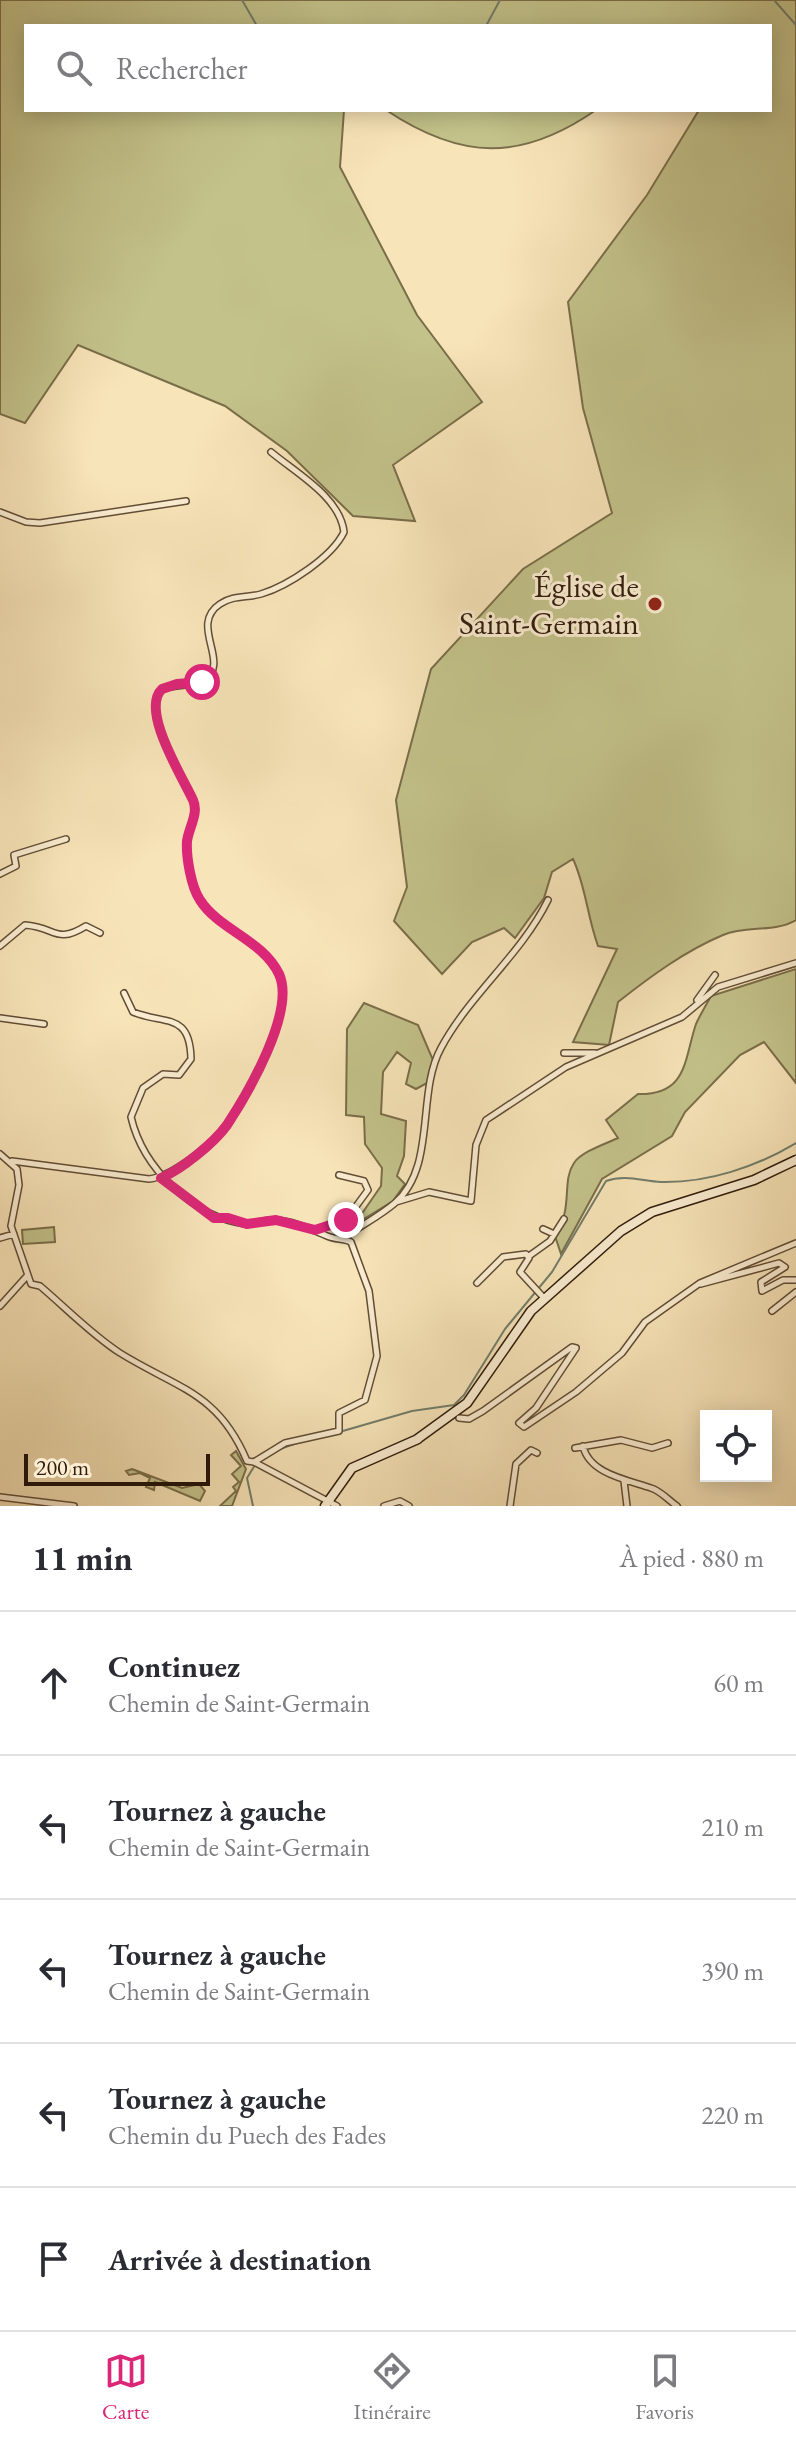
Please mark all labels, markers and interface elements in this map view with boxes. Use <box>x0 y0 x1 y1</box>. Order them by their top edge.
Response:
search box <box>24 24 772 112</box>
icon: search <box>52 46 96 90</box>
text: Rechercher <box>116 49 248 88</box>
place label: Église de Saint-Germain <box>459 565 639 644</box>
marker: Église de Saint-Germain <box>646 595 664 613</box>
route start <box>184 664 220 700</box>
route end <box>328 1202 364 1238</box>
map controls <box>700 1410 772 1482</box>
button: locate <box>700 1410 772 1482</box>
scale bar <box>24 1450 210 1486</box>
text: 200 m <box>36 1453 89 1482</box>
text: 11 min <box>32 1536 133 1580</box>
text: À pied · 880 m <box>619 1541 764 1575</box>
text: Continuez <box>108 1647 240 1686</box>
icon: ahead <box>32 1661 76 1705</box>
text: 60 m <box>714 1666 764 1700</box>
text: Chemin de Saint-Germain <box>108 1686 370 1720</box>
text: Tournez à gauche <box>108 1791 326 1830</box>
icon: left <box>32 1805 76 1849</box>
text: 210 m <box>701 1810 764 1844</box>
text: Chemin de Saint-Germain <box>108 1830 370 1864</box>
text: Tournez à gauche <box>108 1935 326 1974</box>
icon: left <box>32 1949 76 1993</box>
text: 390 m <box>701 1954 764 1988</box>
text: Chemin de Saint-Germain <box>108 1974 370 2008</box>
text: Tournez à gauche <box>108 2079 326 2118</box>
icon: left <box>32 2093 76 2137</box>
text: 220 m <box>701 2098 764 2132</box>
text: Chemin du Puech des Fades <box>108 2118 386 2152</box>
icon: arrive <box>32 2237 76 2281</box>
text: Arrivée à destination <box>108 2240 371 2279</box>
tab: Carte <box>102 2349 149 2426</box>
tab: Itinéraire <box>354 2349 431 2426</box>
tab: Favoris <box>635 2349 694 2426</box>

